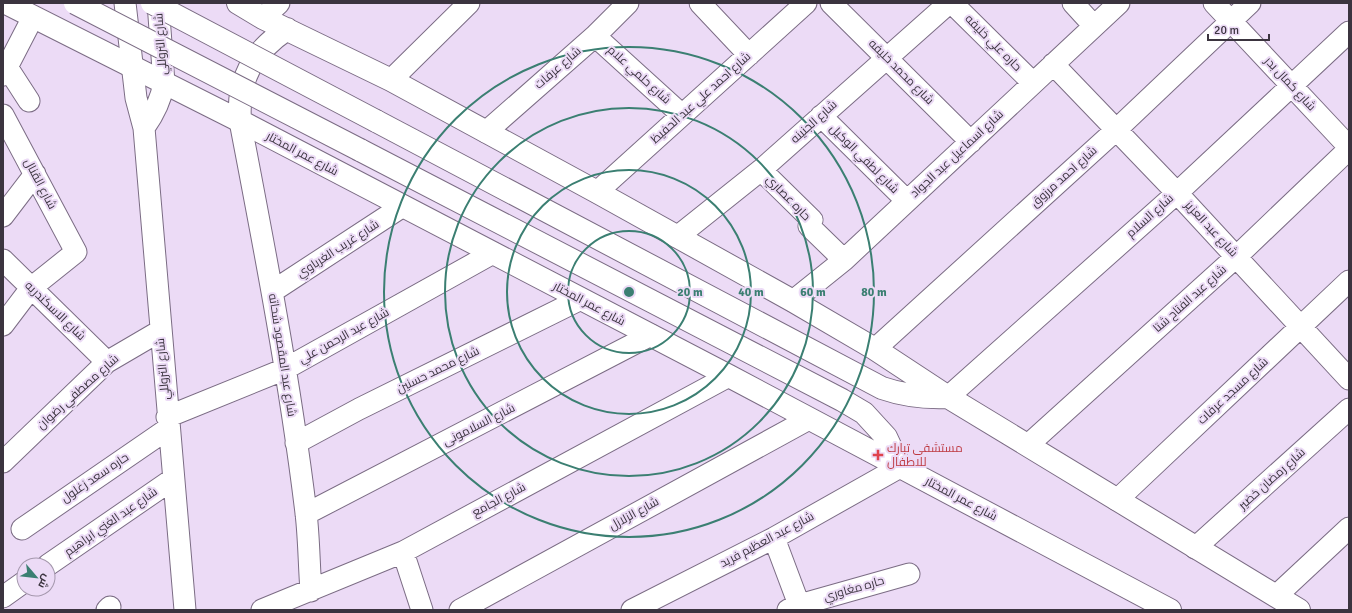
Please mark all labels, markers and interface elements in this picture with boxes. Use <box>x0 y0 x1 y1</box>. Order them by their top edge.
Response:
street label: شارع التروللي <box>151 12 173 75</box>
street label: حاره علي خليفه <box>960 12 1024 76</box>
scale bar <box>1208 16 1269 42</box>
text: 20 m <box>1214 23 1239 38</box>
street label: شارع محمد خليفه <box>865 36 937 108</box>
street label: شارع حلمي علام <box>603 43 674 109</box>
street label: شارع عرفات <box>532 44 584 92</box>
street label: شارع احمد علي عبد الحفيظ <box>648 49 756 148</box>
street label: شارع كمال بدر <box>1260 53 1319 114</box>
street label: شارع الجنينه <box>788 97 840 147</box>
street label: شارع اسماعيل عبد الجواد <box>907 107 1007 201</box>
street label: شارع لطفي الوكيل <box>825 121 902 198</box>
street label: شارع عمر المختار <box>263 128 341 179</box>
street label: شارع احمد مرزوق <box>1028 143 1100 211</box>
street label: شارع القنال <box>20 156 60 212</box>
street label: حاره عصاري <box>761 172 813 225</box>
street label: شارع السلام <box>1123 191 1177 241</box>
street label: شارع عبد العزيز <box>1181 197 1241 260</box>
street label: شارع غريب الغرباوي <box>294 217 383 283</box>
street label: شارع عبد الفتاح شتا <box>1150 262 1230 336</box>
street label: شارع الاسكندريه <box>21 278 89 344</box>
street label: شارع عمر المختار <box>550 278 628 329</box>
centre of rings <box>622 285 636 299</box>
text: 20 m <box>677 285 703 300</box>
text: 40 m <box>738 285 764 300</box>
text: 60 m <box>800 285 826 300</box>
text: 80 m <box>861 285 887 300</box>
street label: شارع عبد المقصود شحاته <box>265 292 299 418</box>
street label: شارع عبد الرحمن علي <box>296 305 393 369</box>
street label: شارع التروللي <box>153 337 175 401</box>
street label: شارع محمد حسنين <box>394 343 482 397</box>
street label: شارع مصطفي رضوان <box>34 351 123 434</box>
street label: شارع مسجد عرفات <box>1195 354 1272 428</box>
street label: شارع السلامونى <box>440 400 518 450</box>
place label: مستشفى تبارك للاطفال <box>887 441 963 470</box>
street label: شارع رمضان خضير <box>1235 445 1309 514</box>
marker: مستشفى تبارك للاطفال <box>872 449 884 461</box>
street label: حاره سعد زغلول <box>58 450 132 506</box>
street label: شارع عمر المختار <box>922 473 1000 524</box>
street label: شارع الجامع <box>470 480 528 520</box>
street label: شارع عبد الغني ابراهيم <box>62 484 162 561</box>
street label: شارع الزلازل <box>606 494 662 534</box>
street label: شارع عبد العظيم فريد <box>717 509 817 571</box>
north arrow <box>16 557 56 597</box>
text: ش <box>35 572 53 591</box>
street label: حاره مغاوري <box>822 573 887 607</box>

